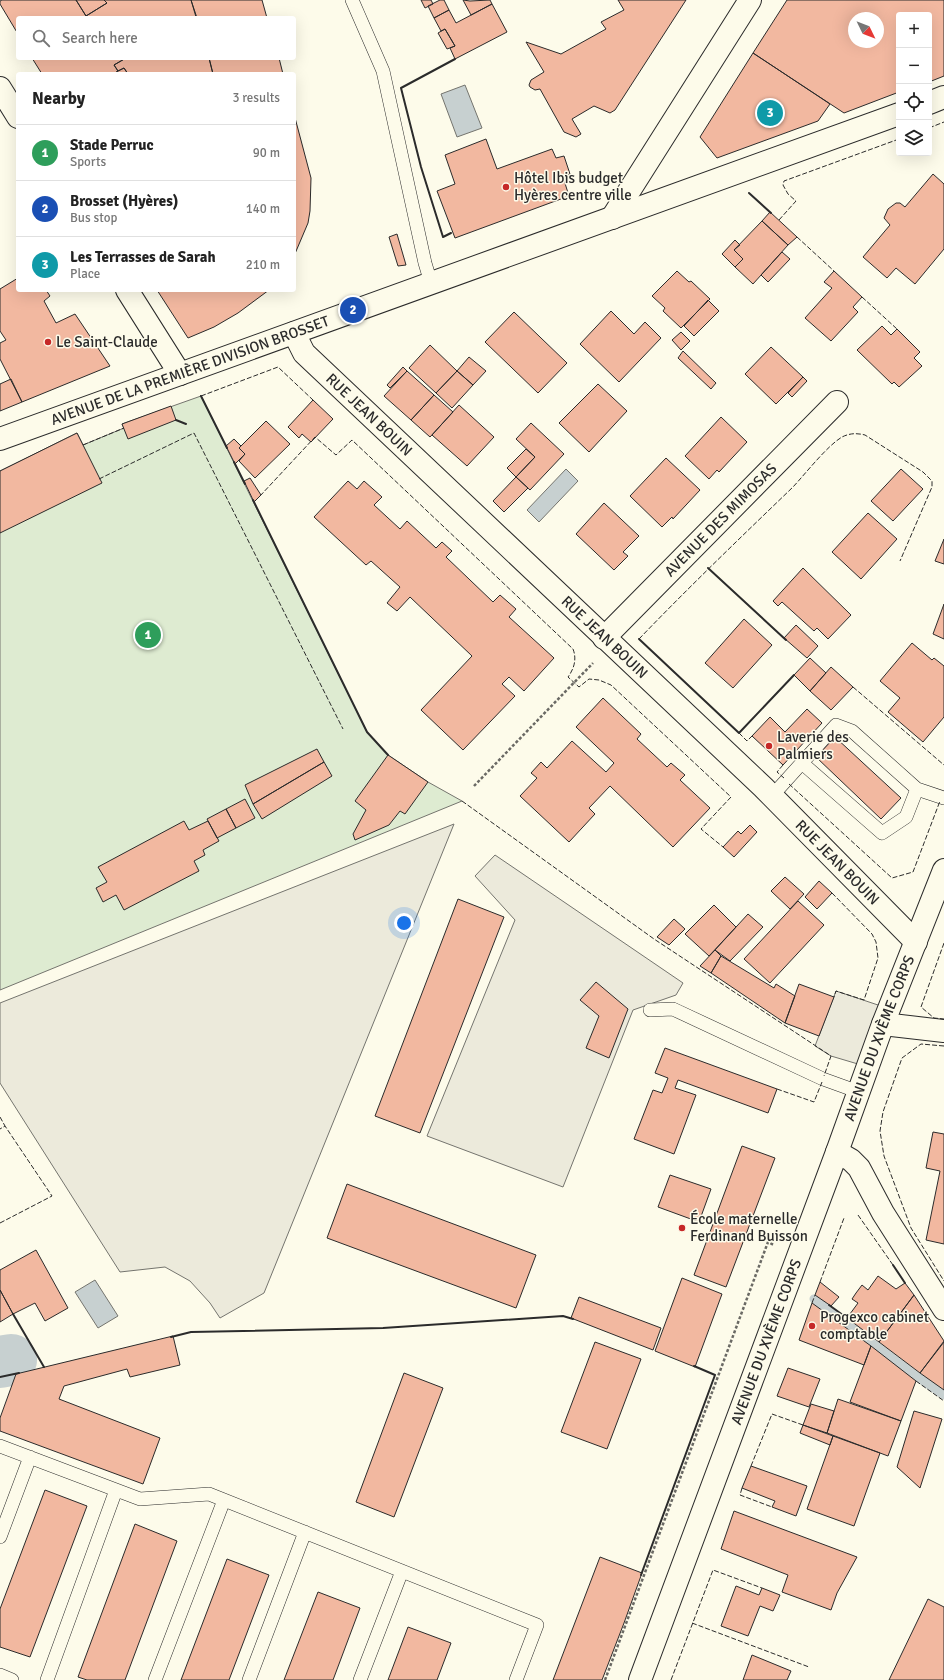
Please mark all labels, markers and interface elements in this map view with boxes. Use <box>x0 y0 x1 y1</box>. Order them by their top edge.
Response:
north arrow <box>848 12 884 48</box>
map controls <box>896 12 932 156</box>
button: + <box>896 12 932 48</box>
search box <box>16 16 296 60</box>
icon: search <box>30 27 52 49</box>
text: Search here <box>62 29 138 47</box>
button: − <box>896 48 932 84</box>
button: locate <box>896 84 932 120</box>
text: Nearby <box>32 88 85 109</box>
text: 3 results <box>232 90 280 106</box>
pin: 3 <box>757 98 783 128</box>
button: layers <box>896 120 932 156</box>
text: Stade Perruc <box>70 136 154 154</box>
text: 1 <box>41 145 49 161</box>
text: 90 m <box>253 145 280 161</box>
text: Sports <box>70 154 106 170</box>
place label: Hôtel Ibis budget Hyères centre ville <box>514 169 632 204</box>
marker: Hôtel Ibis budget Hyères centre ville <box>501 182 511 192</box>
text: Brosset (Hyères) <box>70 192 178 210</box>
text: 2 <box>41 201 49 217</box>
text: 140 m <box>246 201 280 217</box>
text: Bus stop <box>70 210 117 226</box>
text: Les Terrasses de Sarah <box>70 248 216 266</box>
text: 3 <box>41 257 49 273</box>
text: 210 m <box>246 257 280 273</box>
text: Place <box>70 266 100 282</box>
pin: 2 <box>340 295 366 325</box>
street label: AVENUE DE LA PREMIÈRE DIVISION BROSSET <box>48 312 332 429</box>
place label: Le Saint-Claude <box>56 333 158 351</box>
marker: Le Saint-Claude <box>43 337 53 347</box>
street label: RUE JEAN BOUIN <box>322 370 416 460</box>
street label: AVENUE DES MIMOSAS <box>661 459 780 580</box>
street label: RUE JEAN BOUIN <box>558 592 651 682</box>
pin: 1 <box>135 620 161 650</box>
place label: Laverie des Palmiers <box>777 728 849 763</box>
marker: Laverie des Palmiers <box>764 741 774 751</box>
street label: RUE JEAN BOUIN <box>792 816 883 909</box>
your location <box>394 913 414 933</box>
street label: AVENUE DU XVÈME CORPS <box>840 953 918 1123</box>
place label: École maternelle Ferdinand Buisson <box>690 1209 808 1245</box>
marker: École maternelle Ferdinand Buisson <box>677 1223 687 1233</box>
street label: AVENUE DU XVÈME CORPS <box>727 1257 805 1427</box>
place label: Progexco cabinet comptable <box>820 1308 929 1343</box>
marker: Progexco cabinet comptable <box>807 1321 817 1331</box>

